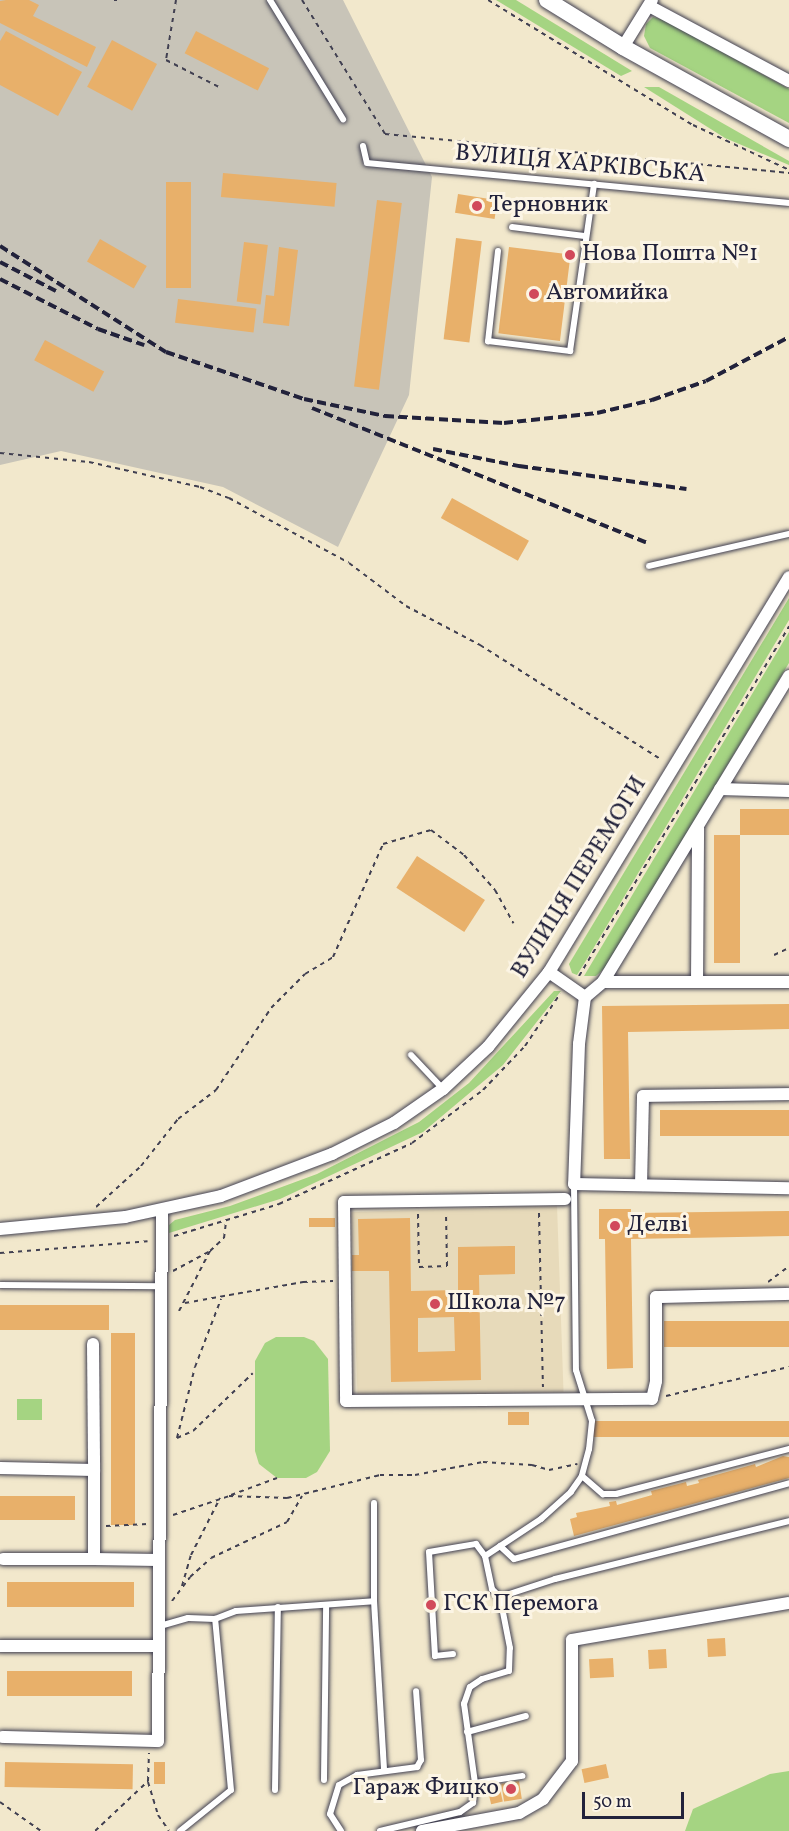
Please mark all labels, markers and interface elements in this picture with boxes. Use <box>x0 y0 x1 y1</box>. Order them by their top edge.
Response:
street label: ВУЛИЦЯ ХАРКІВСЬКА <box>454 140 706 190</box>
place label: Терновник <box>489 192 608 220</box>
marker: Терновник <box>470 199 484 213</box>
place label: Нова Пошта №1 <box>582 241 758 269</box>
marker: Нова Пошта №1 <box>563 248 577 262</box>
place label: Автомийка <box>546 280 669 308</box>
marker: Автомийка <box>527 287 541 301</box>
street label: ВУЛИЦЯ ПЕРЕМОГИ <box>506 772 654 984</box>
place label: Делві <box>627 1212 688 1240</box>
marker: Делві <box>608 1219 622 1233</box>
place label: Школа №7 <box>447 1290 566 1318</box>
marker: Школа №7 <box>428 1297 442 1311</box>
place label: ГСК Перемога <box>443 1591 599 1619</box>
marker: ГСК Перемога <box>424 1598 438 1612</box>
place label: Гараж Фицко <box>352 1775 499 1803</box>
scale bar <box>585 1780 687 1818</box>
marker: Гараж Фицко <box>504 1782 518 1796</box>
text: 50 m <box>593 1790 632 1815</box>

